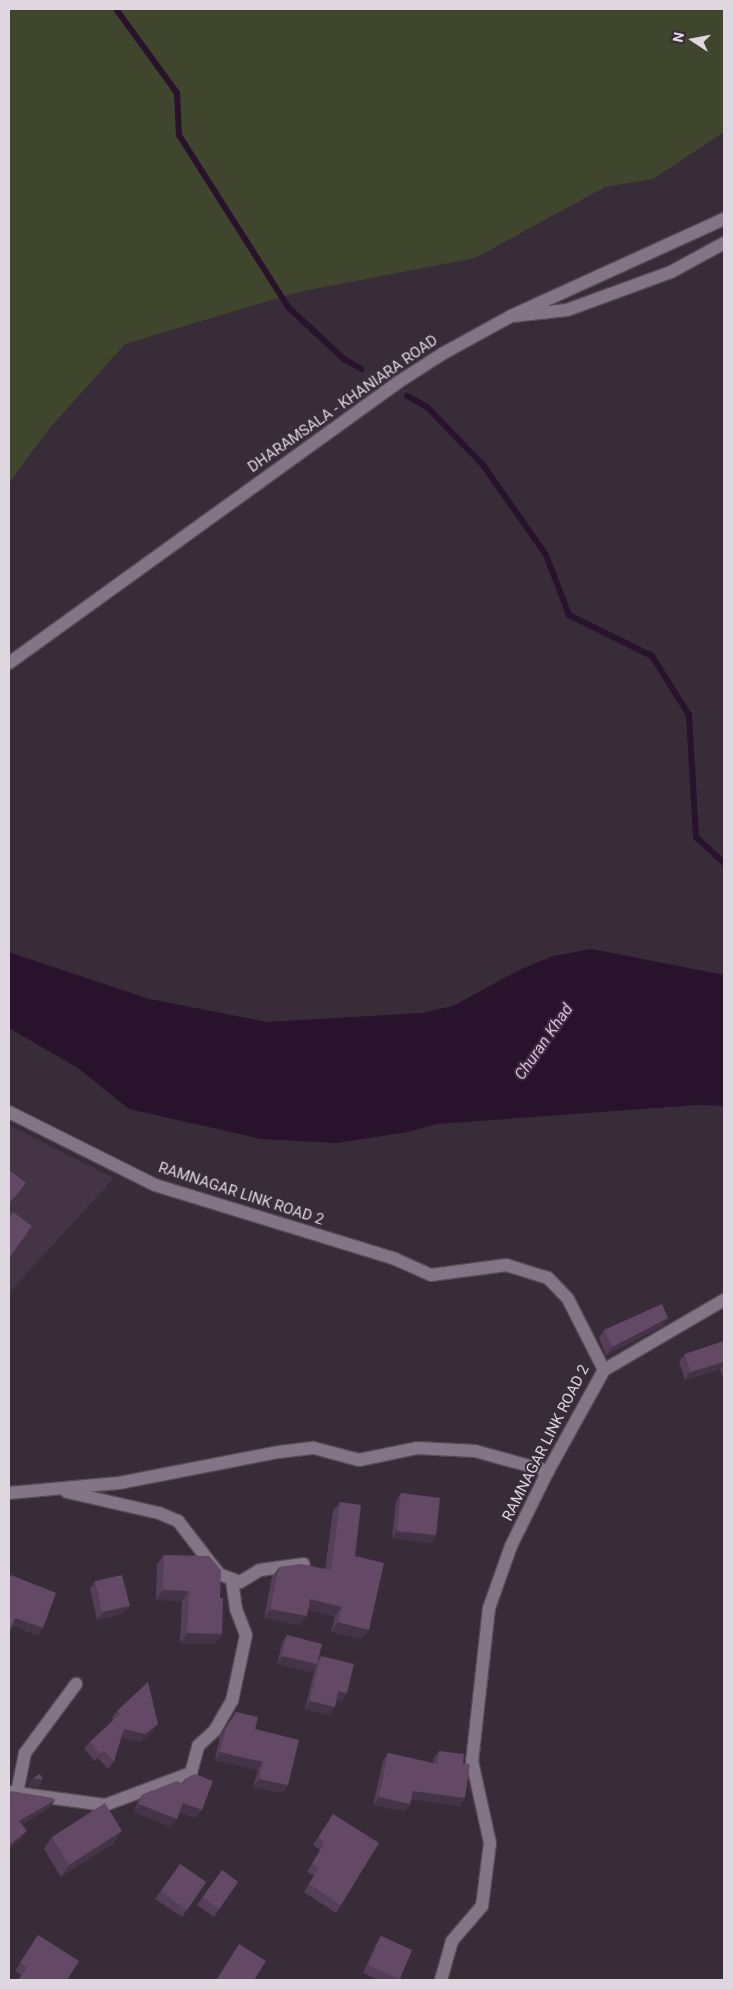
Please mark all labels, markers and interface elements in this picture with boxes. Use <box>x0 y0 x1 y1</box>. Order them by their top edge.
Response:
north arrow <box>668 15 718 65</box>
text: N <box>669 31 687 44</box>
street label: DHARAMSALA - KHANIARA ROAD <box>245 331 441 477</box>
water label: Churan Khad <box>511 1000 577 1084</box>
street label: RAMNAGAR LINK ROAD 2 <box>156 1159 326 1229</box>
street label: RAMNAGAR LINK ROAD 2 <box>499 1362 593 1524</box>

